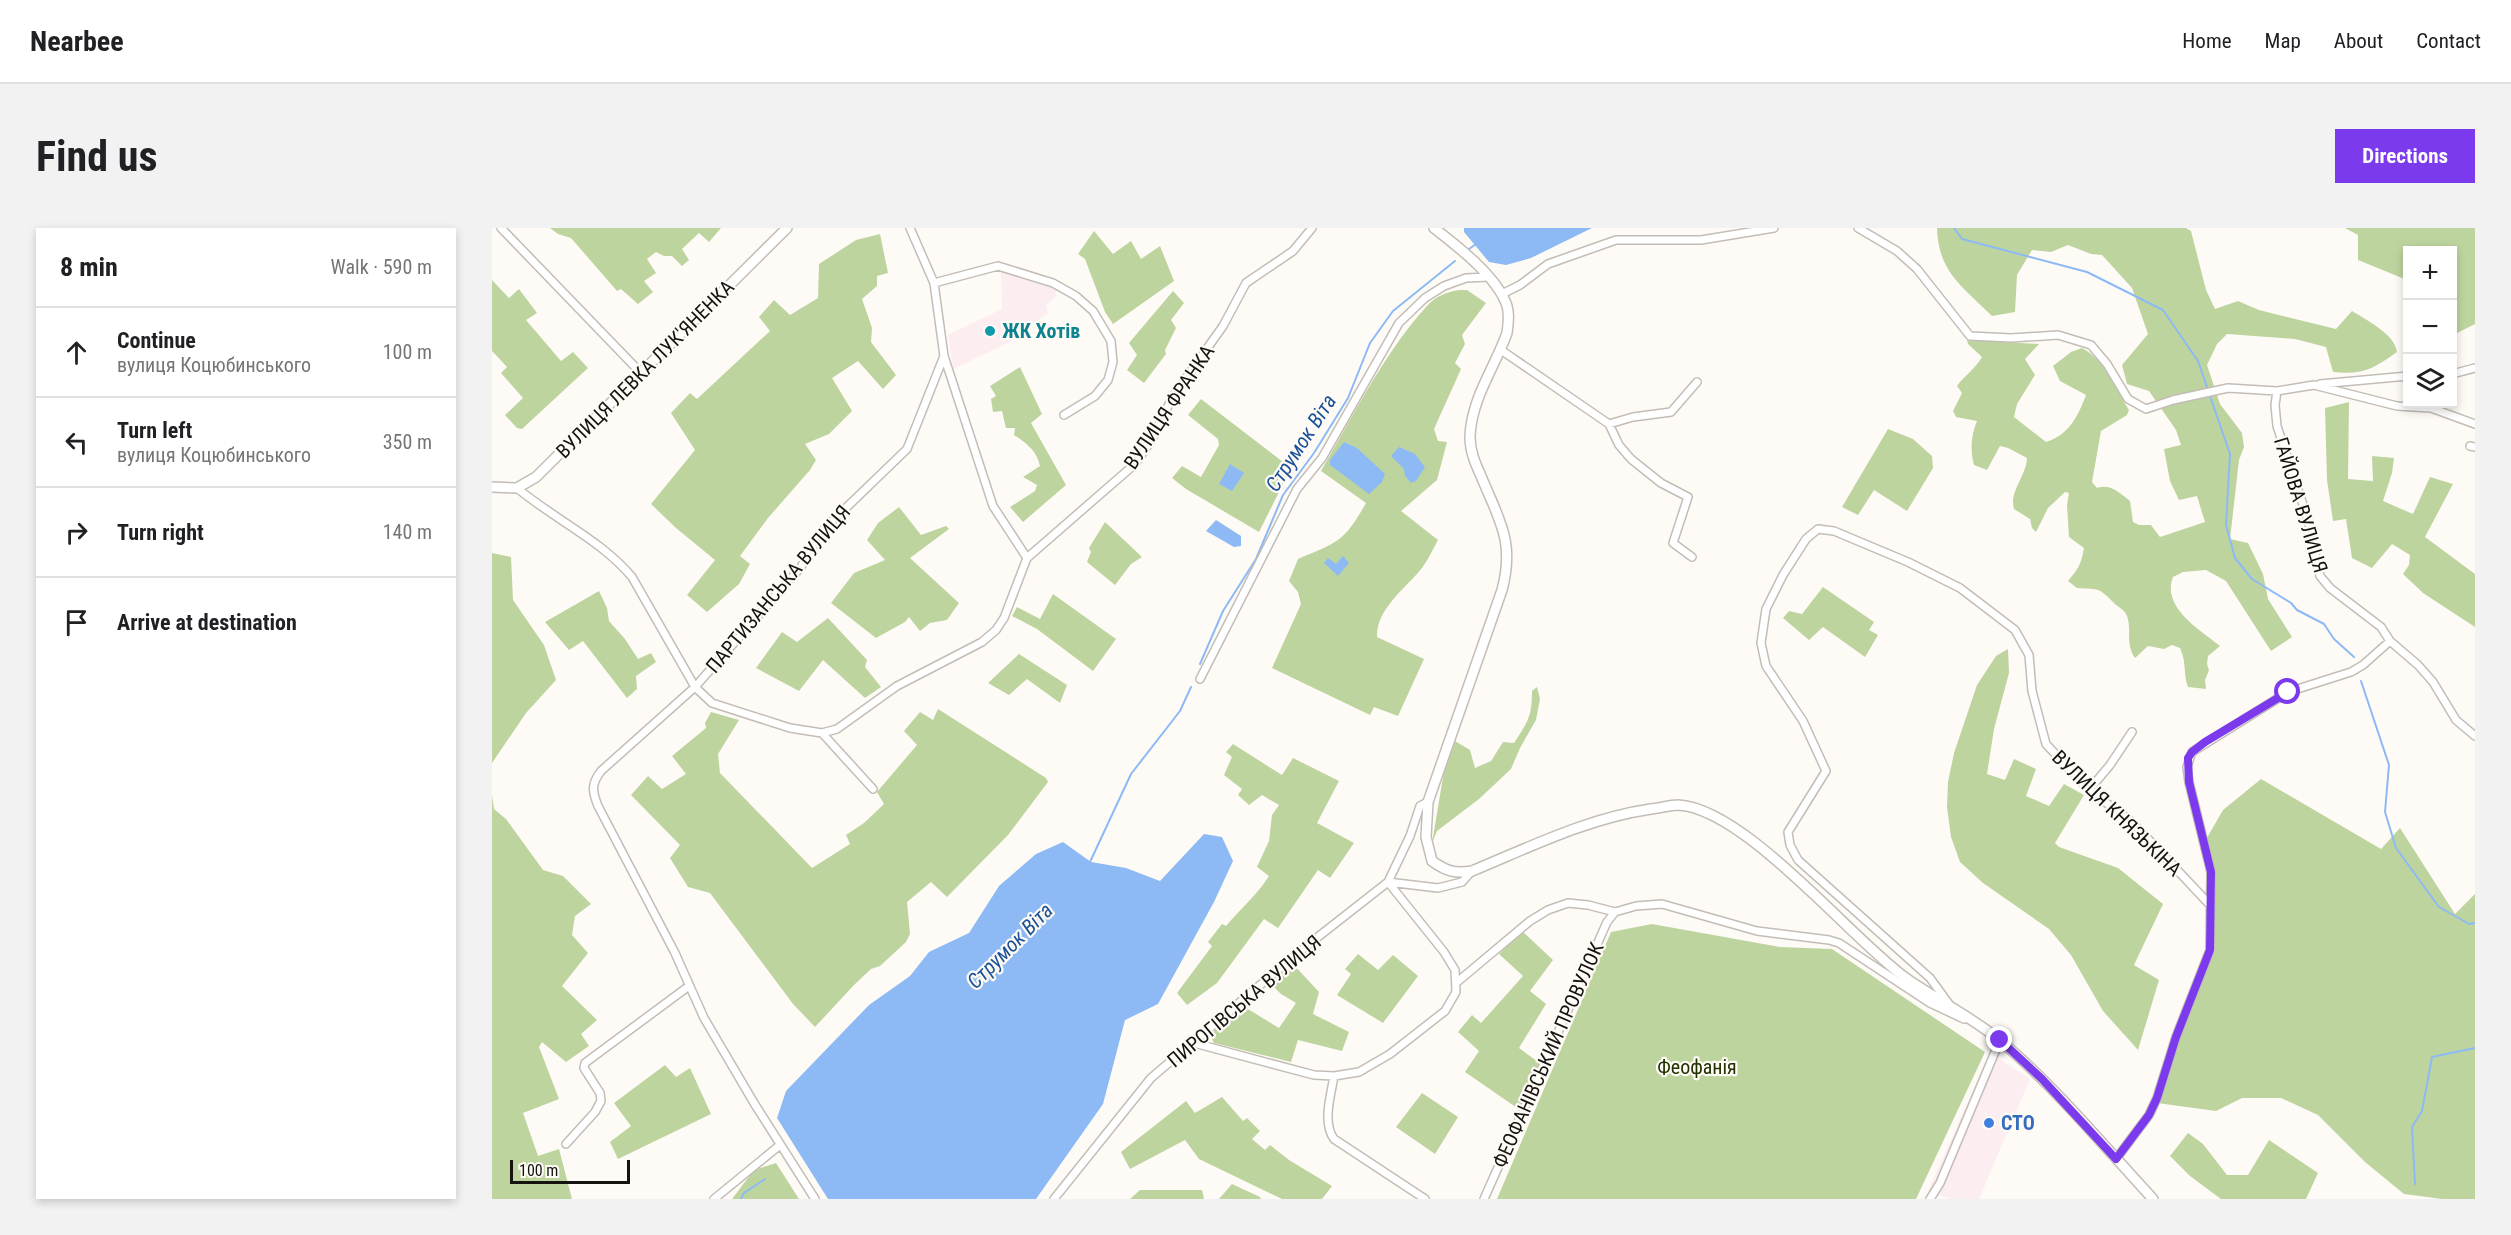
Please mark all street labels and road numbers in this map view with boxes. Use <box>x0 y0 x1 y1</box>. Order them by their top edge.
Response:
street label: ВУЛИЦЯ ЛЕВКА ЛУК'ЯНЕНКА <box>551 275 739 463</box>
street label: ВУЛИЦЯ ФРАНКА <box>1119 340 1220 474</box>
street label: ГАЙОВА ВУЛИЦЯ <box>2269 434 2333 576</box>
street label: ПАРТИЗАНСЬКА ВУЛИЦЯ <box>701 500 855 678</box>
street label: ВУЛИЦЯ КНЯЗЬКІНА <box>2047 745 2187 881</box>
street label: ПИРОГІВСЬКА ВУЛИЦЯ <box>1162 930 1326 1072</box>
street label: ФЕОФАНІВСЬКИЙ ПРОВУЛОК <box>1487 938 1609 1171</box>

